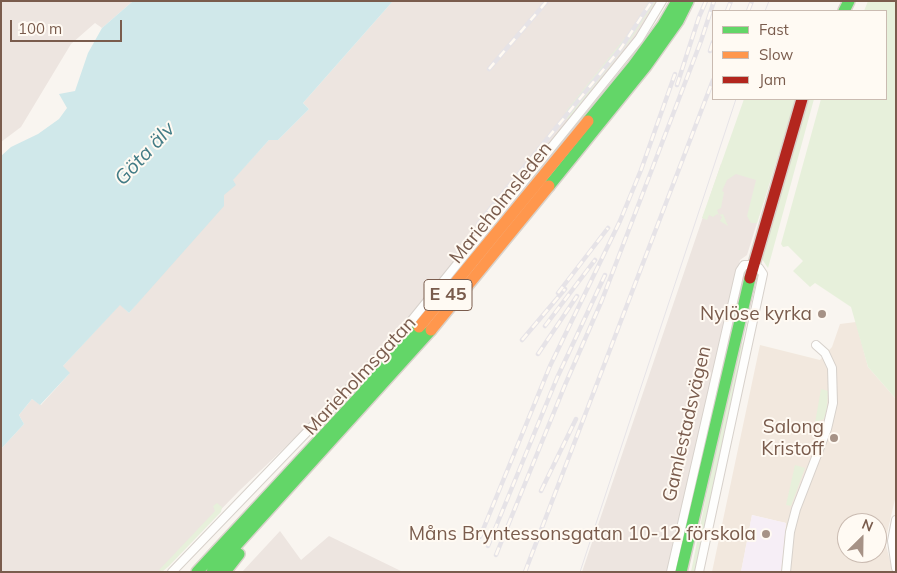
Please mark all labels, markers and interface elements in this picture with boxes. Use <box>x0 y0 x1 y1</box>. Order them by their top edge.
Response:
scale bar <box>12 10 125 42</box>
legend <box>712 10 887 100</box>
text: 100 m <box>18 19 62 38</box>
text: Fast <box>759 20 789 39</box>
text: Slow <box>759 45 793 64</box>
text: Jam <box>759 70 786 89</box>
water label: Göta älv <box>110 117 180 191</box>
street label: Marieholmsleden <box>445 138 557 268</box>
road number: E 45 <box>424 280 472 310</box>
place label: Nylöse kyrka <box>700 303 812 325</box>
marker: Nylöse kyrka <box>816 308 828 320</box>
street label: Marieholmsgatan <box>299 312 421 440</box>
street label: Gamlestadsvägen <box>658 344 716 504</box>
place label: Salong Kristoff <box>761 416 824 460</box>
marker: Salong Kristoff <box>828 432 840 444</box>
north arrow <box>837 513 887 563</box>
text: N <box>859 515 876 535</box>
place label: Måns Bryntessonsgatan 10-12 förskola <box>409 523 756 545</box>
marker: Måns Bryntessonsgatan 10-12 förskola <box>760 528 772 540</box>

